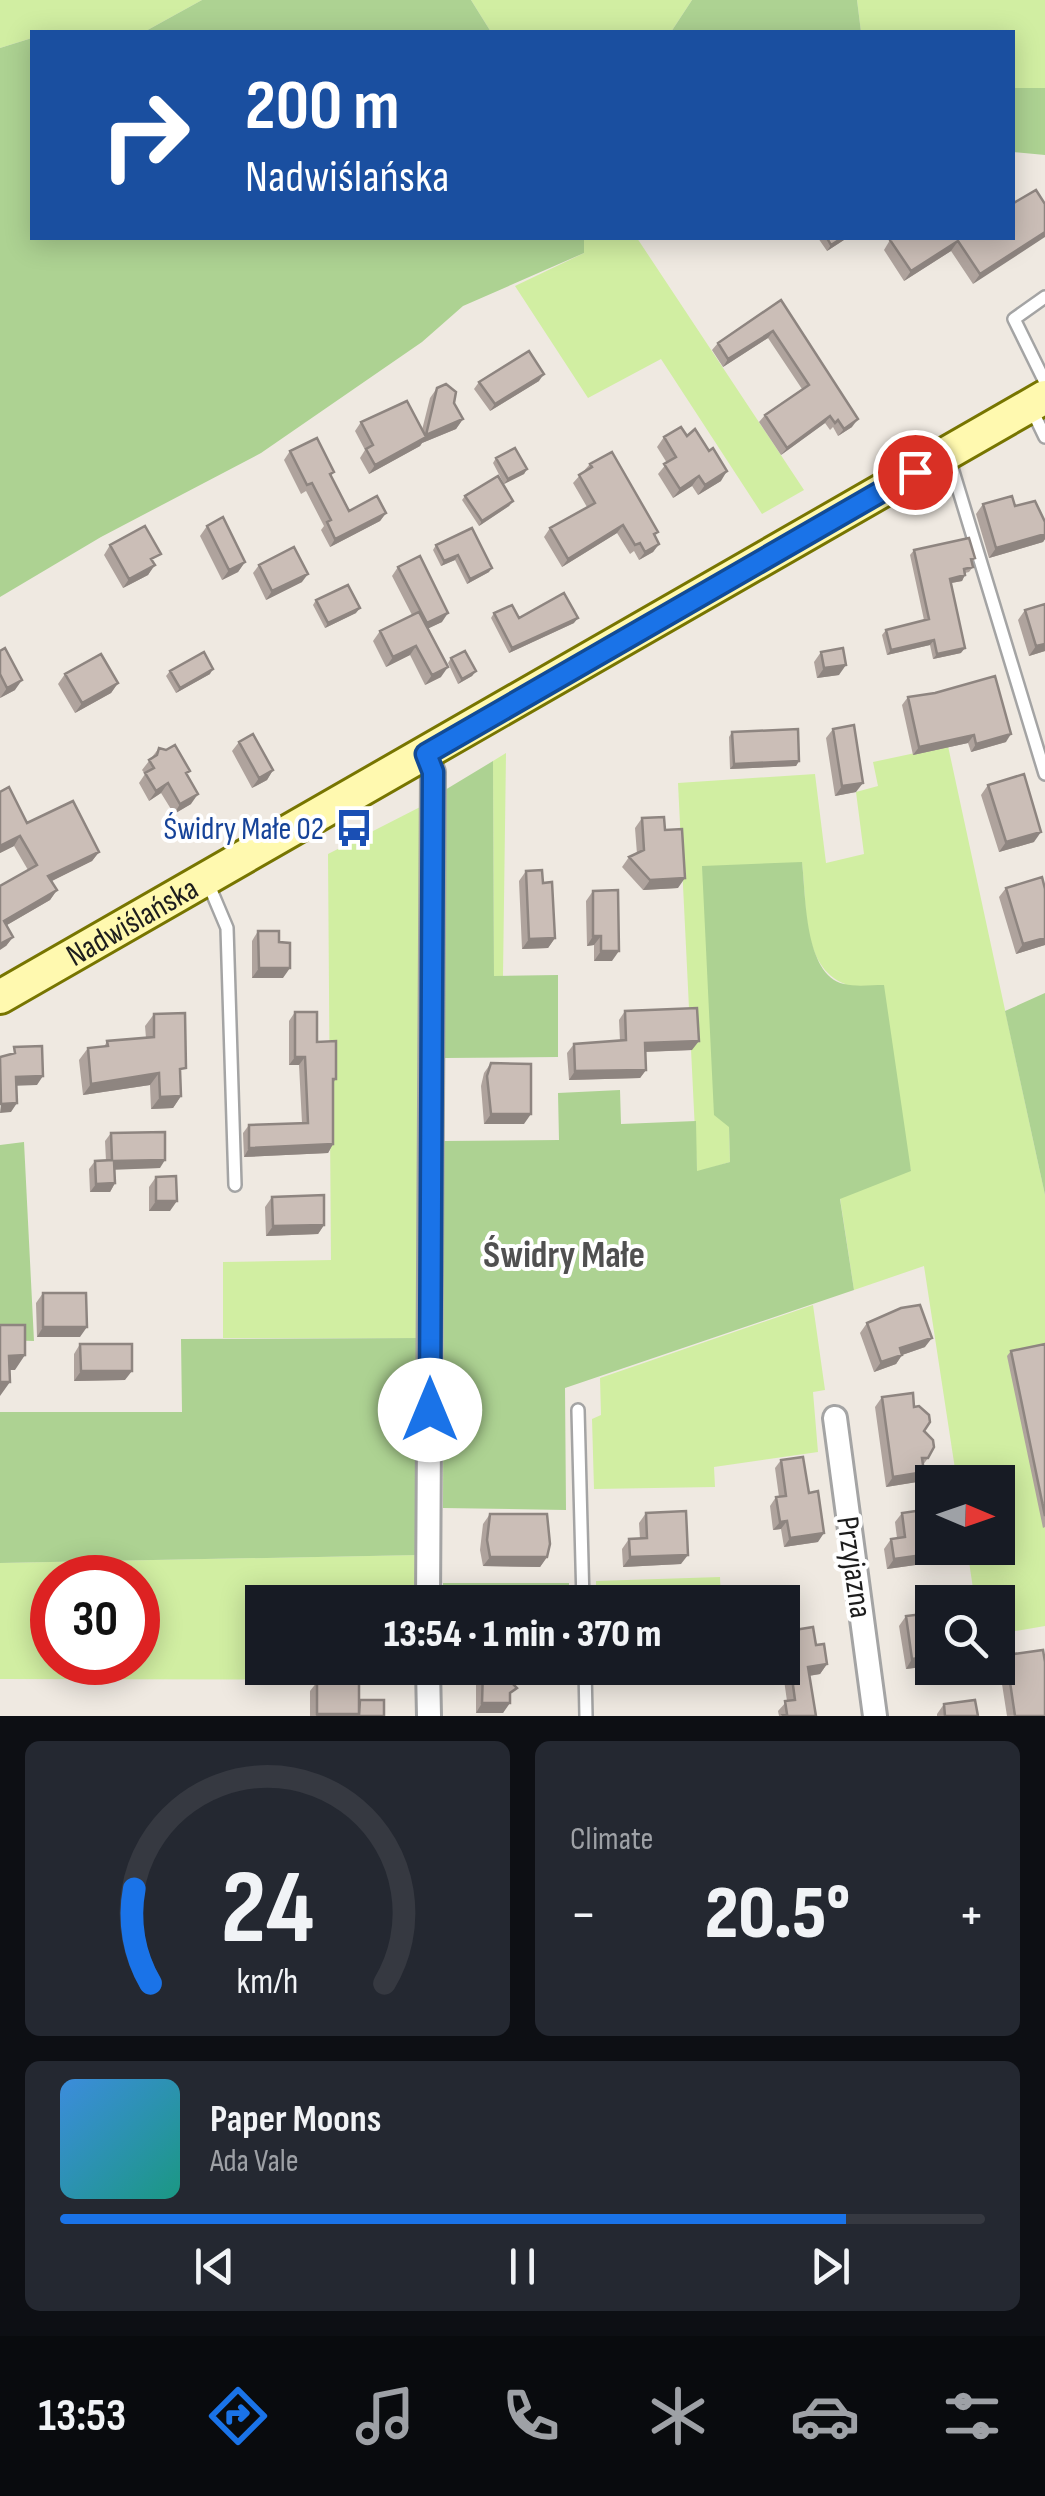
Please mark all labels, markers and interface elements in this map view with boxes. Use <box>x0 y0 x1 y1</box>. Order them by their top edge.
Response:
text: 200 m <box>245 65 400 149</box>
icon: right <box>80 70 210 200</box>
text: Nadwiślańska <box>245 150 449 205</box>
pin <box>873 430 958 515</box>
icon: arrive <box>888 445 943 500</box>
bus stop icon: Świdry Małe 02 <box>333 807 375 849</box>
place label: Świdry Małe 02 <box>163 810 324 849</box>
street label: Nadwiślańska <box>60 869 205 976</box>
district label: Świdry Małe <box>483 1233 645 1278</box>
position arrow <box>378 1358 482 1462</box>
north arrow <box>915 1465 1015 1565</box>
map controls <box>915 1465 1015 1685</box>
street label: Przyjazna <box>827 1514 880 1621</box>
speed limit sign: 30 <box>30 1555 160 1685</box>
button: search <box>915 1585 1015 1685</box>
text: 13:54 · 1 min · 370 m <box>384 1612 661 1657</box>
text: Climate <box>570 1820 653 1859</box>
text: 24 <box>221 1847 314 1972</box>
text: 20.5° <box>705 1869 850 1960</box>
text: − <box>570 1882 597 1949</box>
text: + <box>958 1882 985 1949</box>
text: km/h <box>237 1961 298 2004</box>
text: Paper Moons <box>210 2097 381 2142</box>
text: Ada Vale <box>210 2142 299 2181</box>
icon: previous <box>187 2239 242 2294</box>
icon: pause <box>495 2239 550 2294</box>
icon: next <box>803 2239 858 2294</box>
icon: directions <box>203 2381 273 2451</box>
icon: music <box>350 2381 420 2451</box>
icon: phone <box>496 2381 566 2451</box>
icon: climate <box>643 2381 713 2451</box>
icon: car <box>790 2381 860 2451</box>
icon: filters <box>937 2381 1007 2451</box>
text: 13:53 <box>38 2389 126 2444</box>

